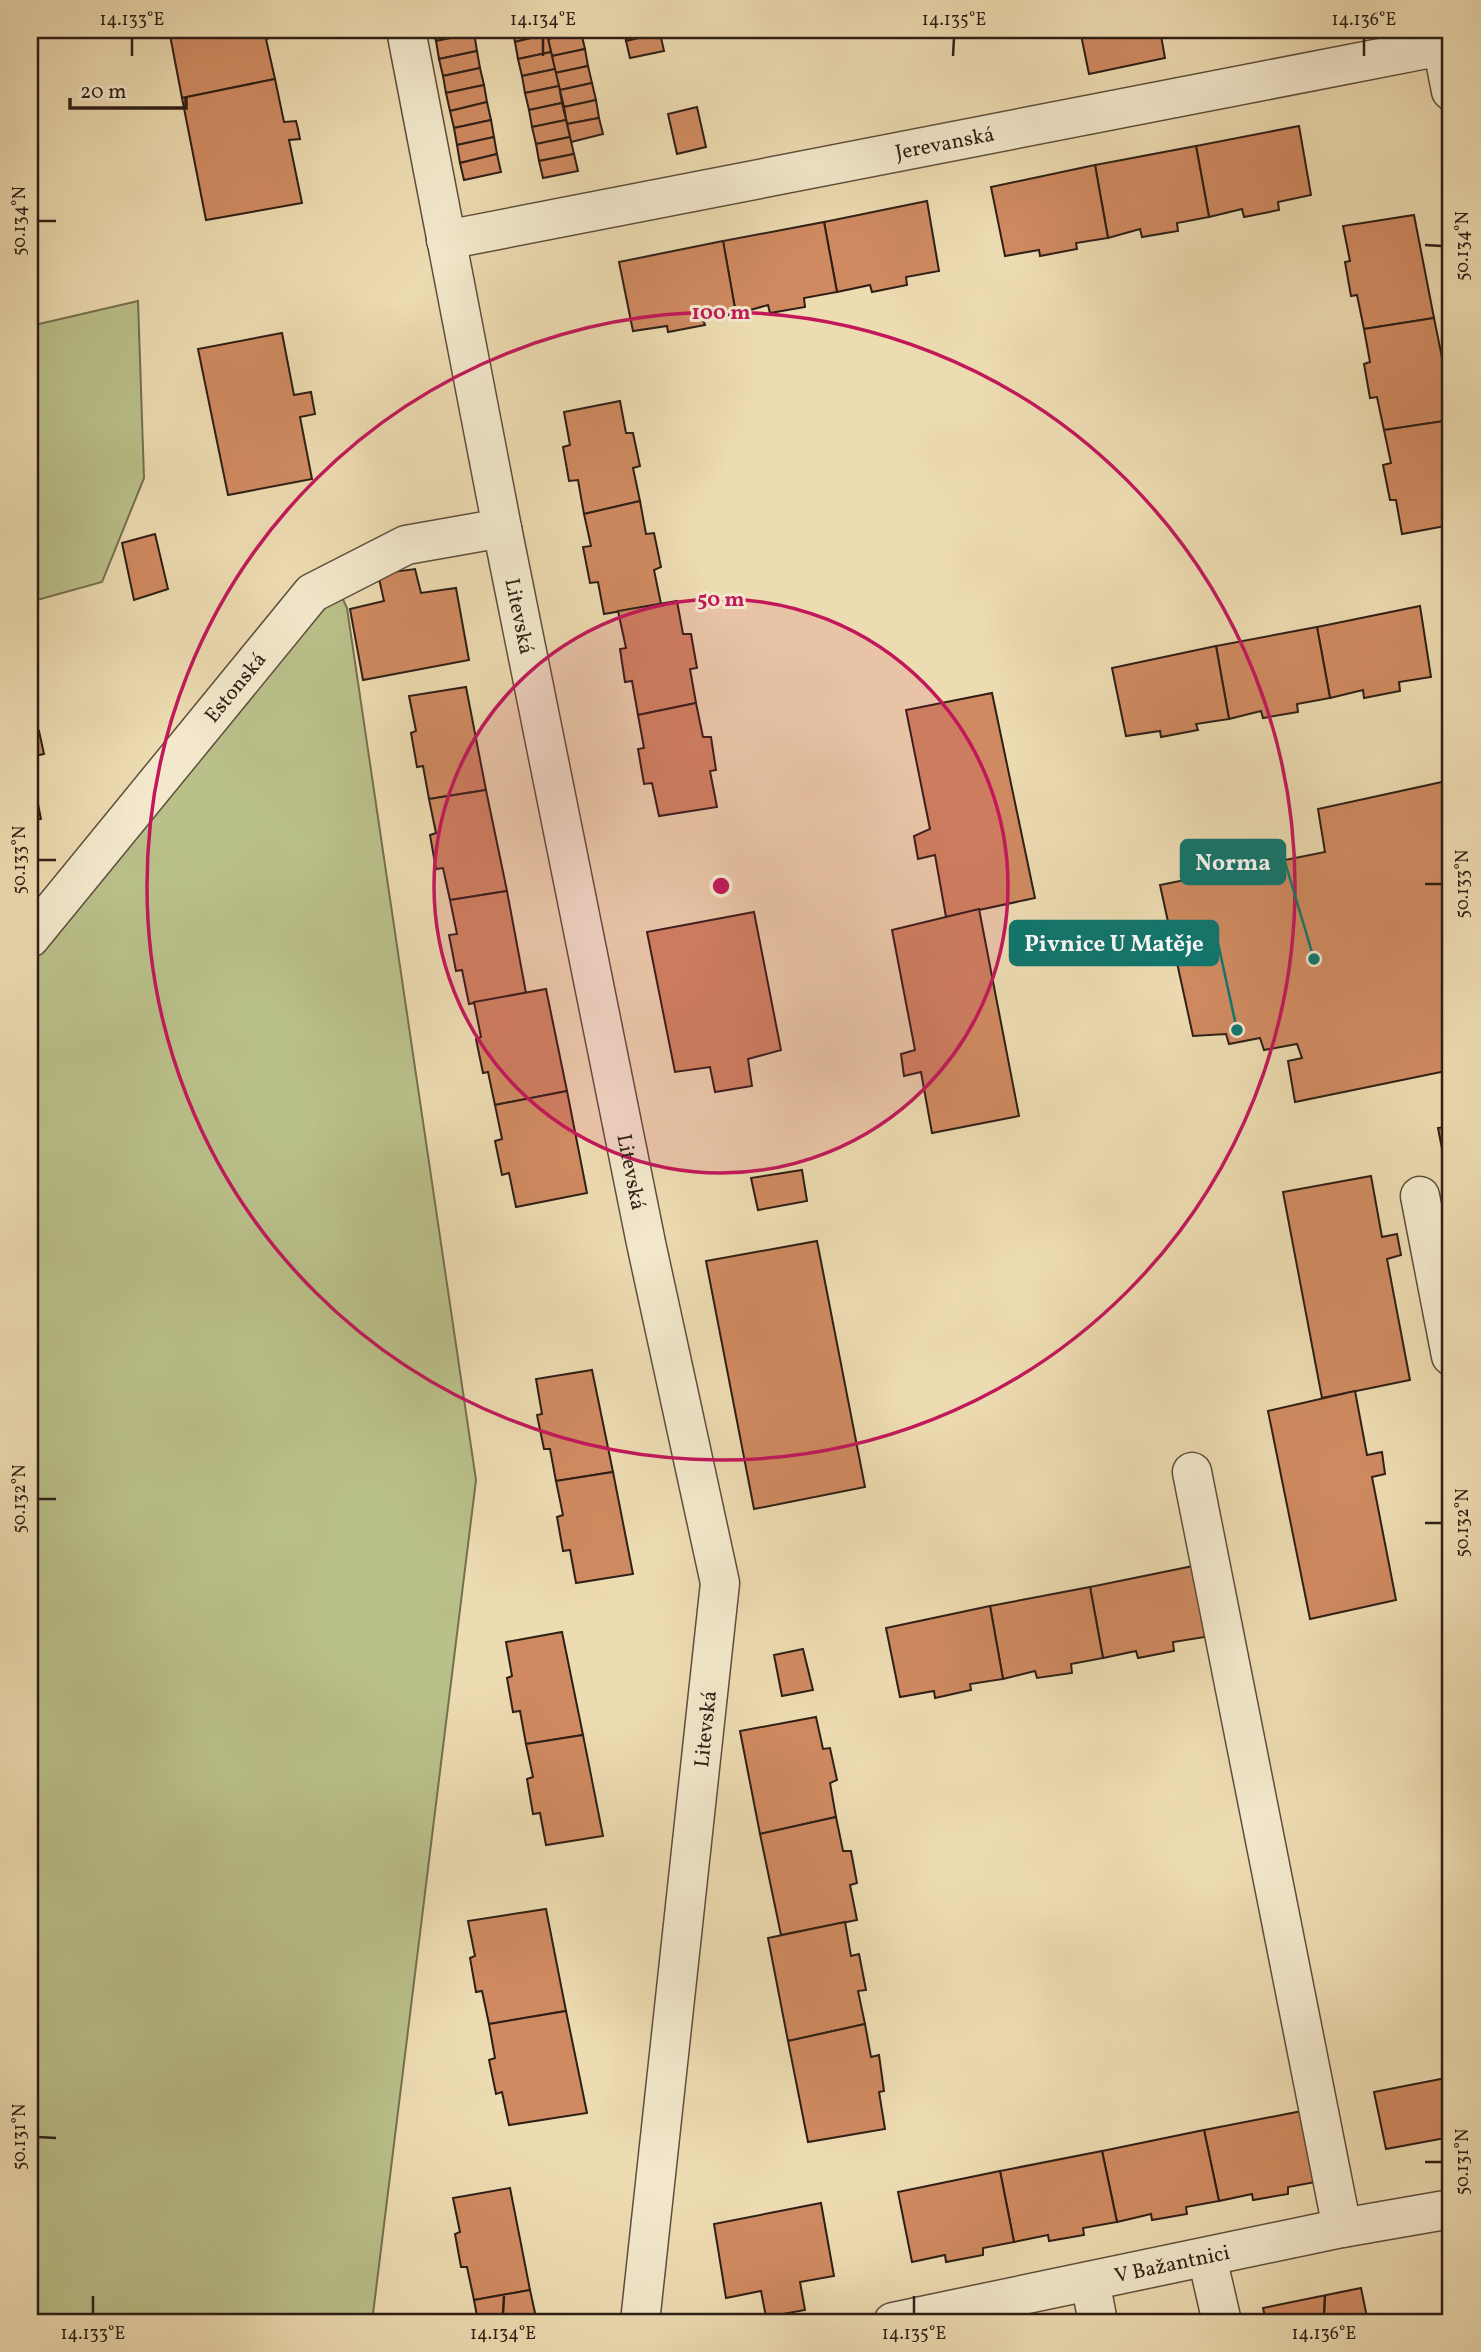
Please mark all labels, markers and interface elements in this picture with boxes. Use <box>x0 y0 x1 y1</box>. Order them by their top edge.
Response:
text: 14.133°E <box>100 8 165 33</box>
text: 14.134°E <box>510 8 576 33</box>
text: 14.135°E <box>922 8 986 33</box>
text: 14.136°E <box>1332 8 1397 33</box>
scale bar <box>70 66 186 110</box>
text: 20 m <box>80 78 126 107</box>
street label: Jerevanská <box>893 121 997 168</box>
text: 50.134°N <box>8 186 33 256</box>
text: 50.134°N <box>1451 211 1476 281</box>
text: 100 m <box>691 299 751 328</box>
street label: Litevská <box>496 576 540 657</box>
text: 50 m <box>697 586 745 615</box>
street label: Estonská <box>199 647 274 730</box>
text: 50.133°N <box>8 826 33 894</box>
callout: Norma <box>1181 840 1285 884</box>
text: Norma <box>1195 848 1271 880</box>
text: 50.133°N <box>1451 850 1476 918</box>
centre of rings <box>709 874 733 898</box>
callout: Pivnice U Matěje <box>1010 921 1218 965</box>
text: Pivnice U Matěje <box>1024 929 1204 961</box>
street label: Litevská <box>608 1132 652 1213</box>
text: 50.132°N <box>8 1465 33 1533</box>
text: 50.132°N <box>1451 1489 1476 1557</box>
street label: Litevská <box>688 1689 725 1769</box>
text: 50.131°N <box>8 2104 33 2170</box>
text: 50.131°N <box>1451 2129 1476 2195</box>
street label: V Bažantnici <box>1112 2239 1233 2291</box>
text: 14.133°E <box>61 2322 126 2347</box>
text: 14.134°E <box>470 2322 536 2347</box>
text: 14.135°E <box>882 2322 946 2347</box>
text: 14.136°E <box>1292 2322 1357 2347</box>

